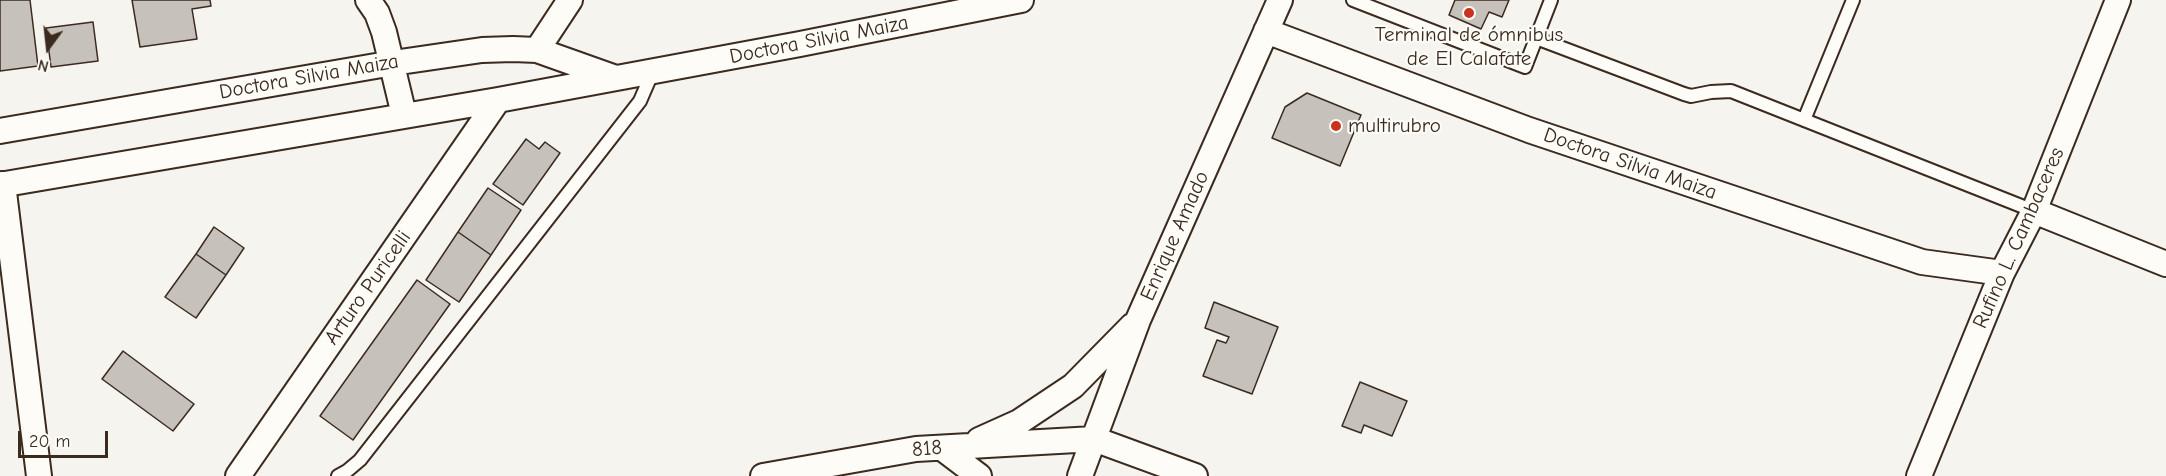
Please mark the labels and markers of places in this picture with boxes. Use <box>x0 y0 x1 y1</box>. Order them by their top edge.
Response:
marker: Terminal de ómnibus de El Calafate <box>1462 6 1476 20</box>
place label: Terminal de ómnibus de El Calafate <box>1375 22 1563 72</box>
place label: multirubro <box>1348 113 1441 139</box>
marker: multirubro <box>1329 119 1343 133</box>

